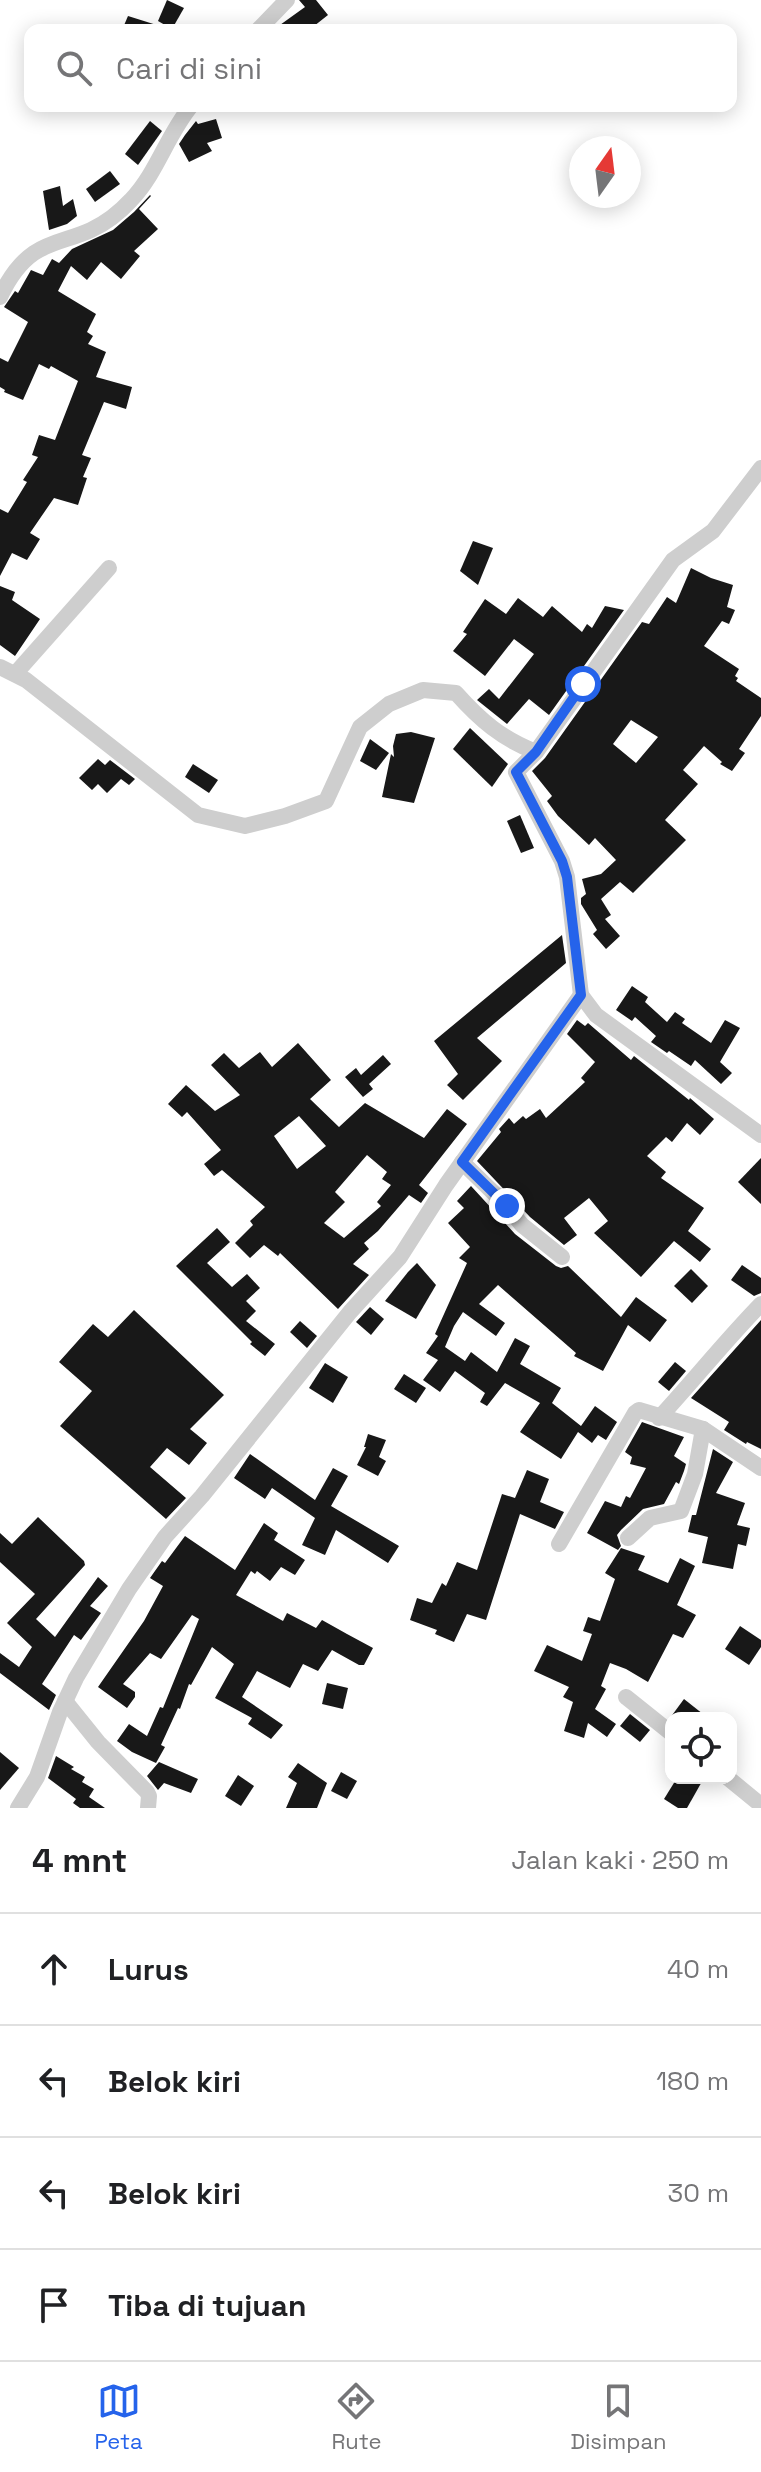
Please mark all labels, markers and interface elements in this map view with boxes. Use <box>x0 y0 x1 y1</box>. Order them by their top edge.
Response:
search box <box>24 24 737 112</box>
icon: search <box>52 46 96 90</box>
text: Cari di sini <box>116 49 262 88</box>
north arrow <box>569 136 641 208</box>
route start <box>565 666 601 702</box>
route end <box>489 1188 525 1224</box>
map controls <box>665 1712 737 1784</box>
button: locate <box>665 1712 737 1784</box>
text: 4 mnt <box>32 1839 127 1882</box>
text: Jalan kaki · 250 m <box>511 1843 729 1877</box>
icon: ahead <box>32 1947 76 1991</box>
text: Lurus <box>108 1950 189 1989</box>
text: 40 m <box>667 1952 729 1986</box>
icon: left <box>32 2059 76 2103</box>
text: Belok kiri <box>108 2062 241 2101</box>
text: 180 m <box>656 2064 729 2098</box>
icon: left <box>32 2171 76 2215</box>
text: Belok kiri <box>108 2174 241 2213</box>
text: 30 m <box>668 2176 729 2210</box>
icon: arrive <box>32 2283 76 2327</box>
text: Tiba di tujuan <box>108 2286 307 2325</box>
tab: Peta <box>94 2379 143 2455</box>
tab: Rute <box>331 2379 382 2455</box>
tab: Disimpan <box>570 2379 667 2455</box>

